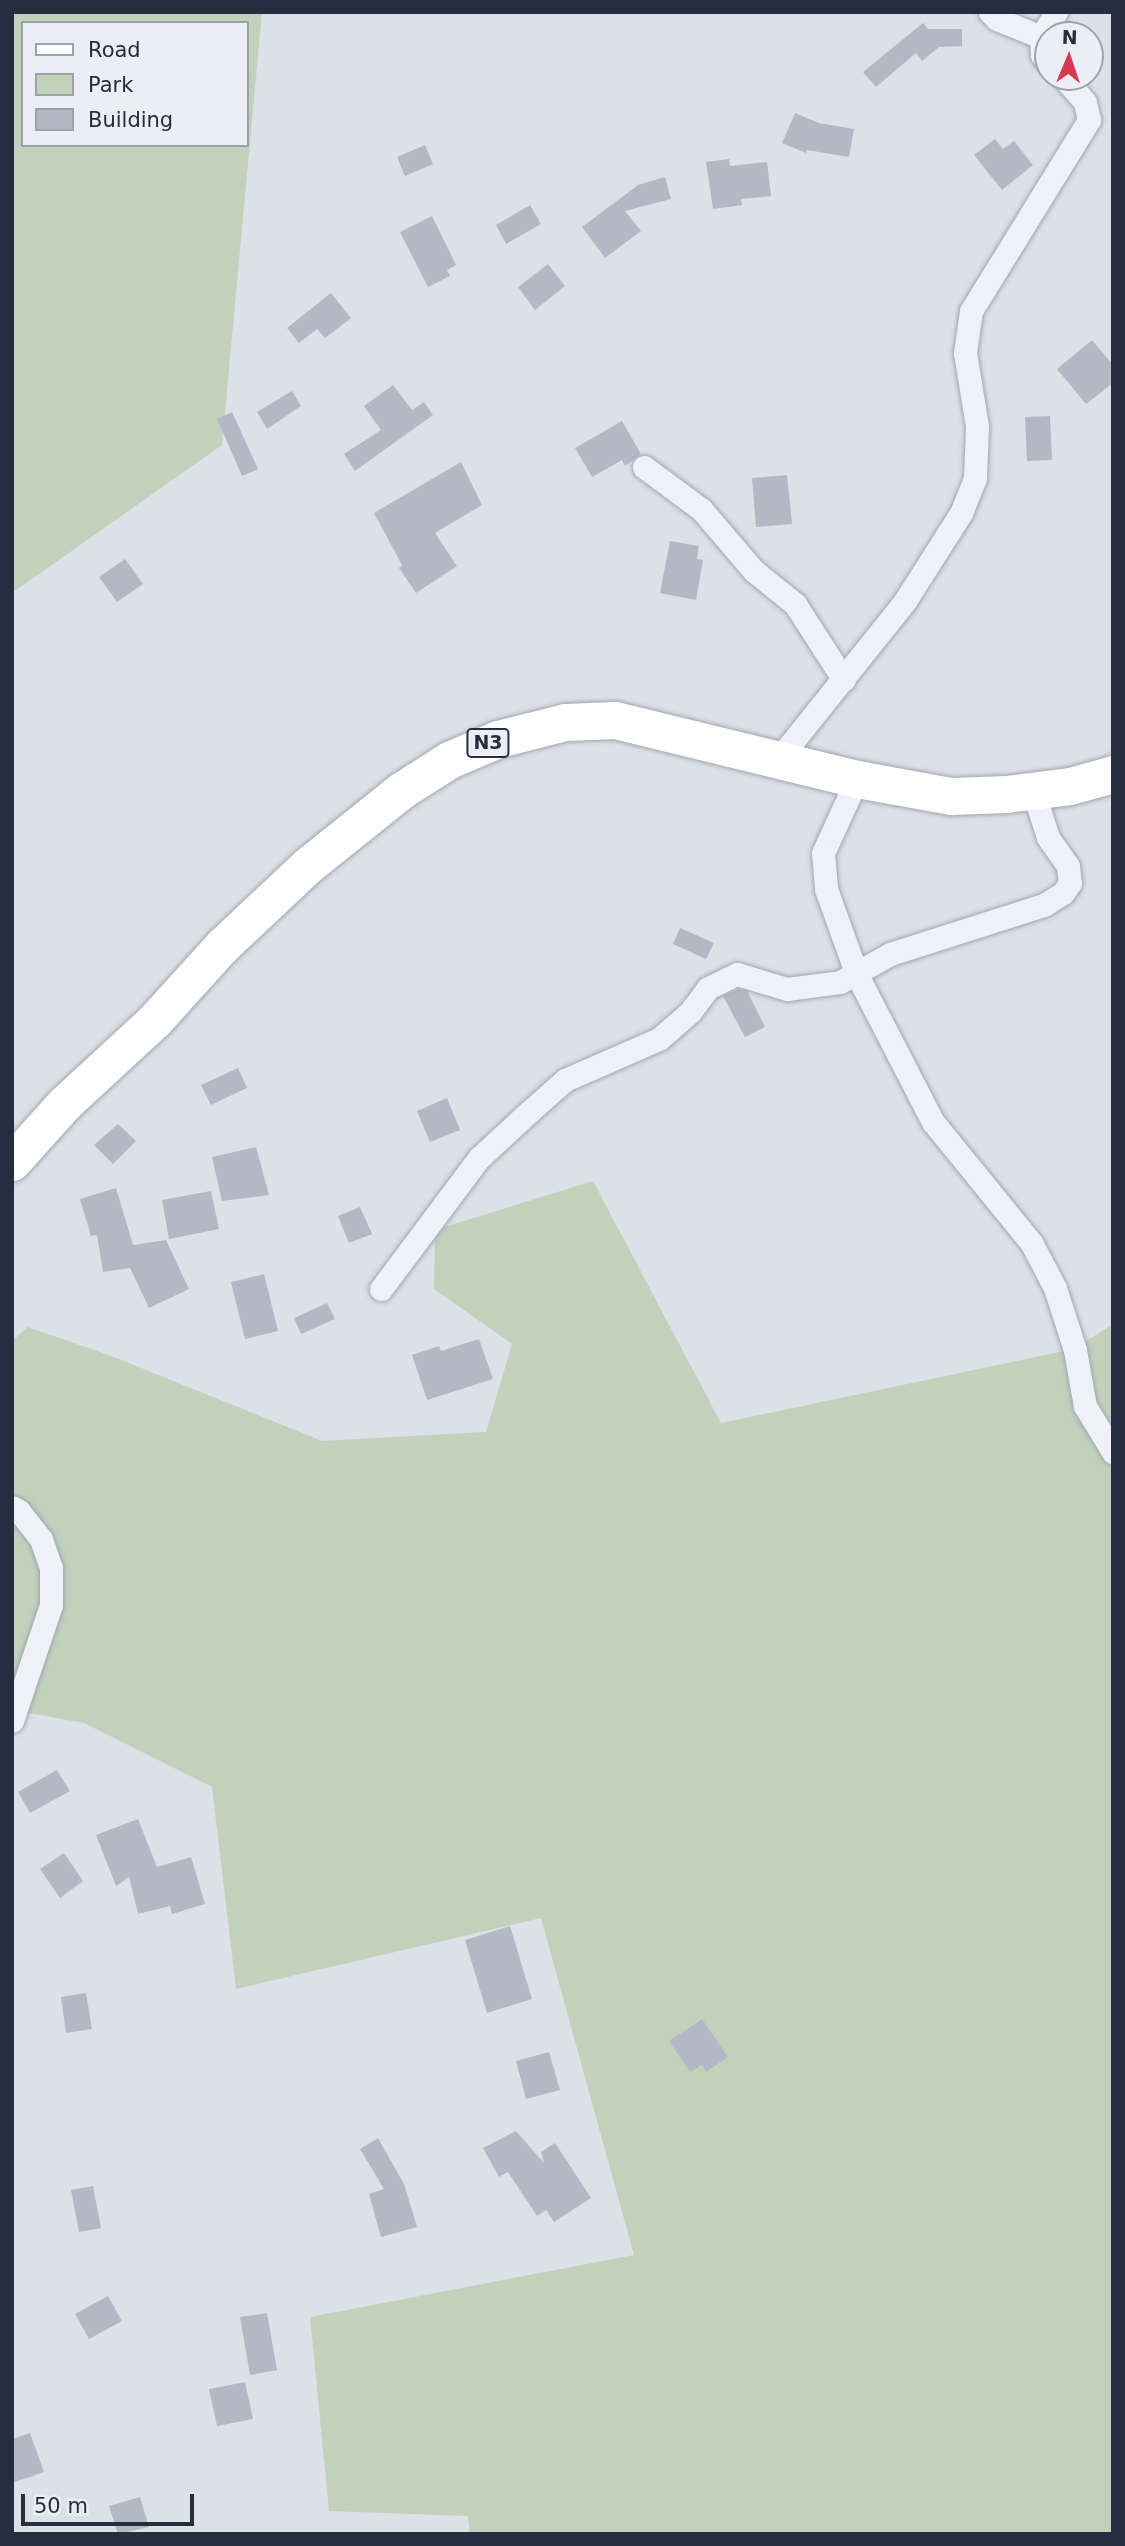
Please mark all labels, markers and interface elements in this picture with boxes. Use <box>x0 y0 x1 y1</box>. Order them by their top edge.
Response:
legend <box>21 21 248 147</box>
north arrow <box>1034 21 1104 91</box>
text: N <box>1061 26 1078 48</box>
text: Road <box>88 38 141 62</box>
text: Park <box>88 73 133 97</box>
text: Building <box>88 108 173 132</box>
road number: N3 <box>465 728 511 758</box>
scale bar <box>24 2480 198 2524</box>
text: 50 m <box>34 2494 88 2518</box>

